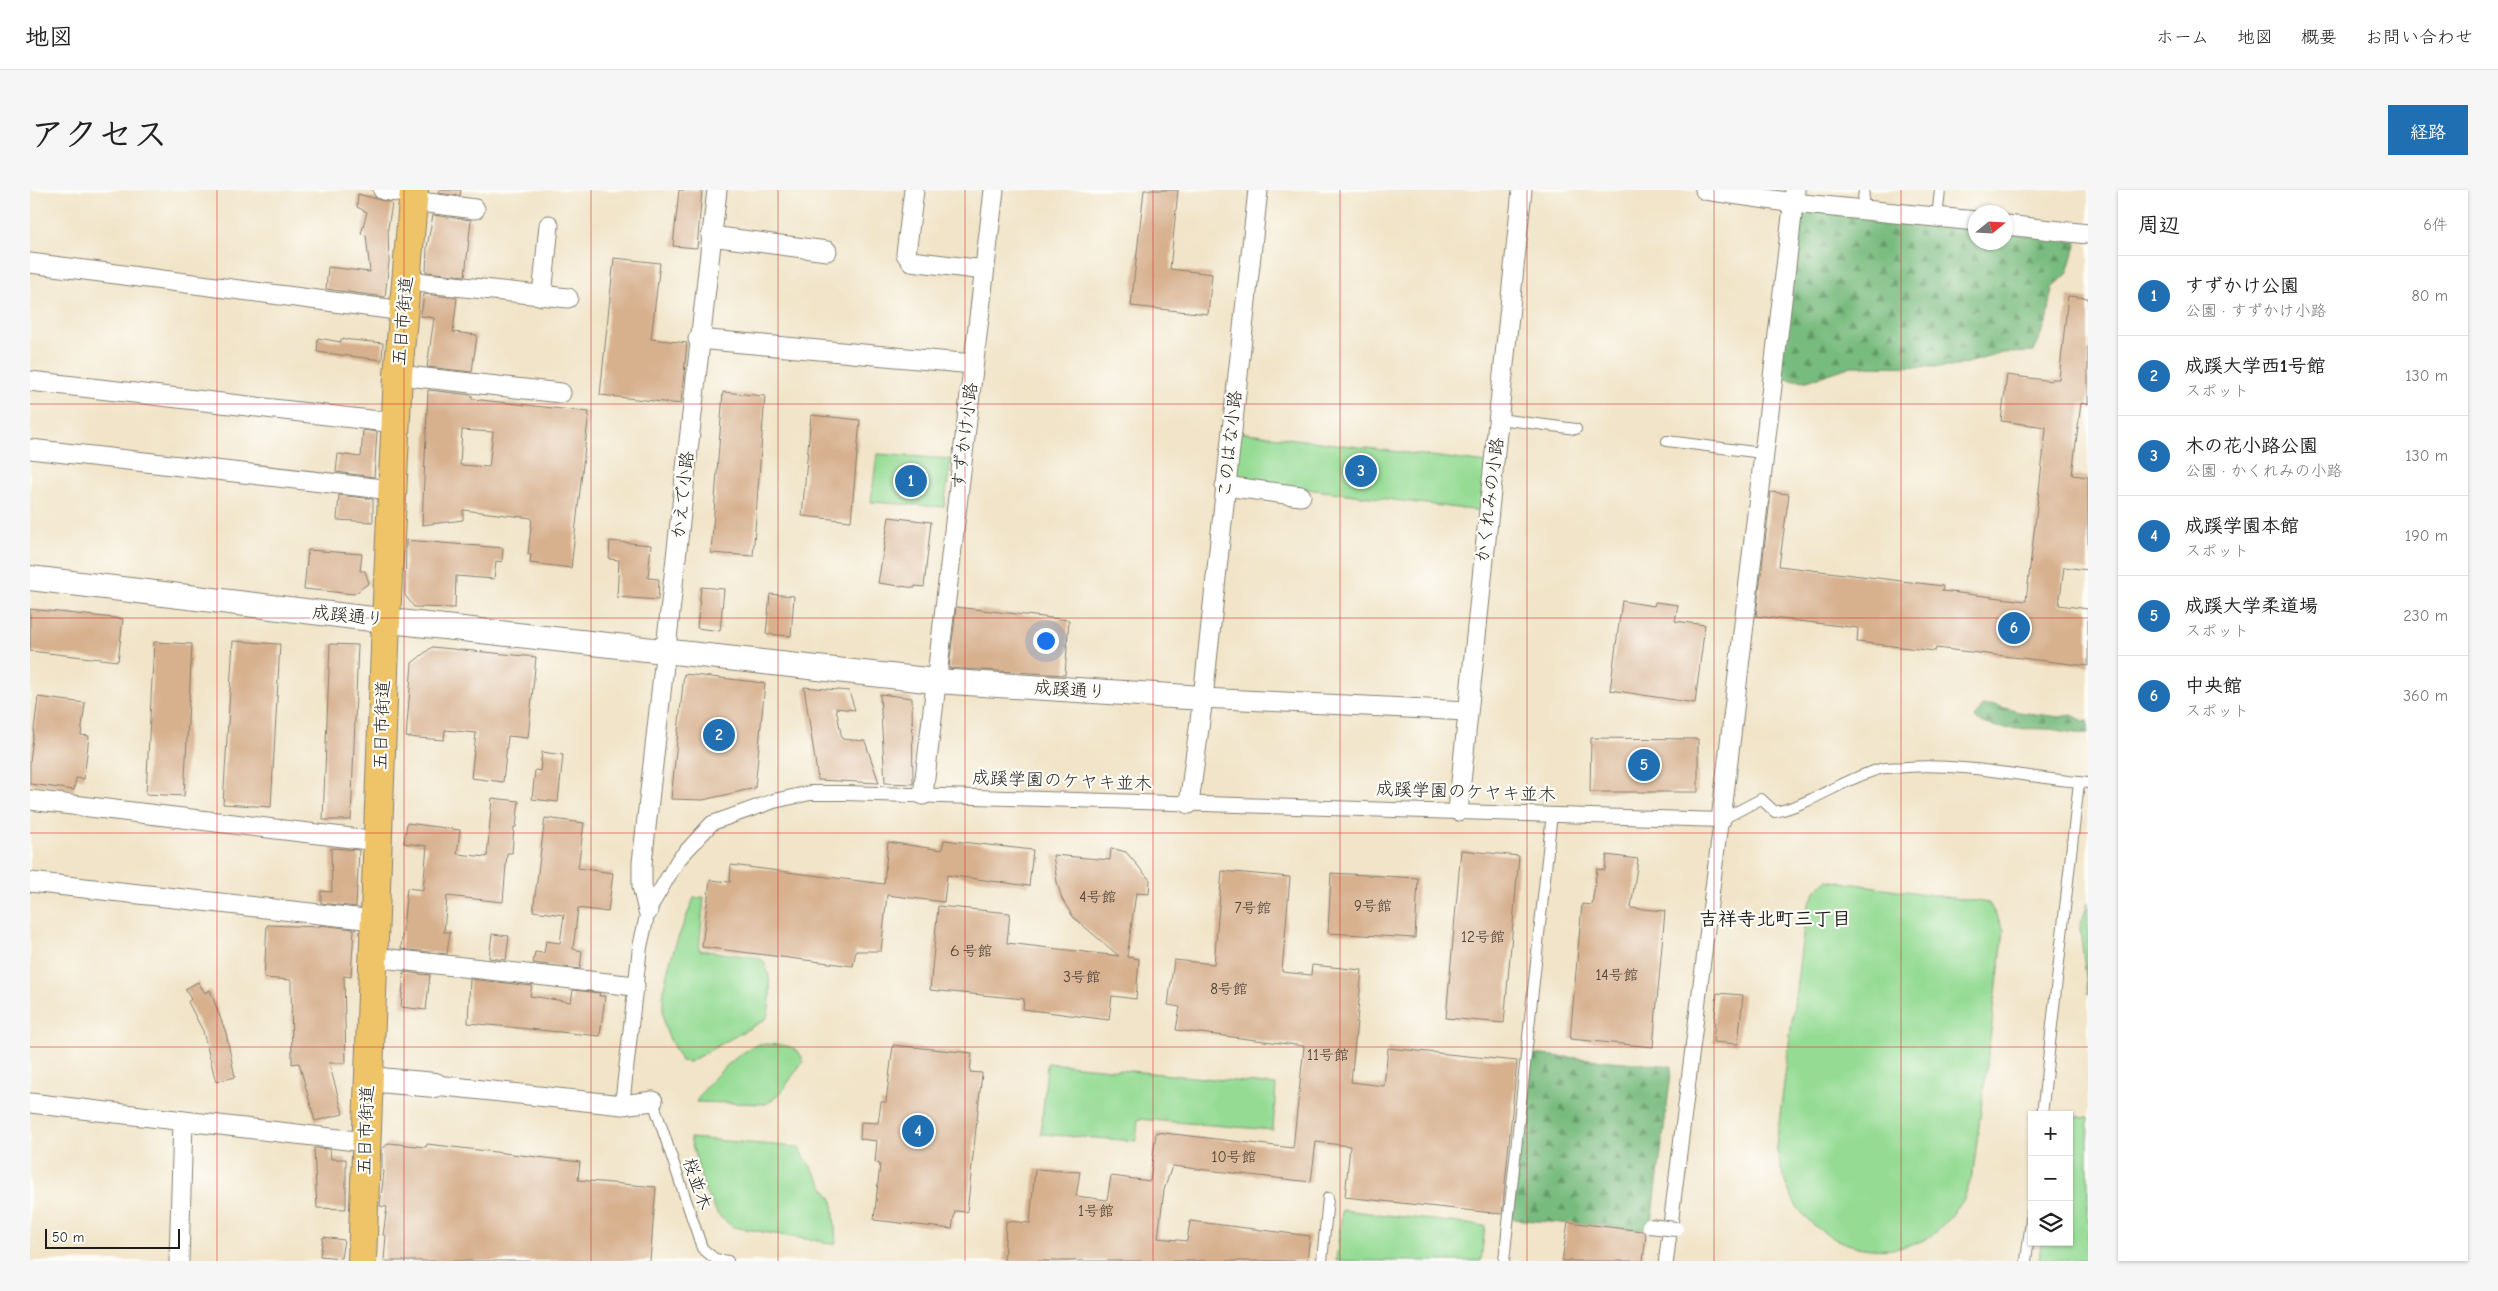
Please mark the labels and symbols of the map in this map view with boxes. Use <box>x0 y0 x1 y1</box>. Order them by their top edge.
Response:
north arrow <box>1968 205 2013 250</box>
street label: 五日市街道 <box>389 275 417 367</box>
street label: すずかけ小路 <box>948 381 982 491</box>
street label: このはな小路 <box>1214 389 1246 499</box>
street label: かくれみの小路 <box>1472 436 1508 564</box>
street label: かえで小路 <box>668 450 698 540</box>
pin: 3 <box>1345 452 1377 490</box>
pin: 1 <box>895 462 927 500</box>
street label: 成蹊通り <box>311 602 385 630</box>
pin: 6 <box>1998 609 2030 647</box>
your location <box>1033 628 1059 654</box>
street label: 成蹊通り <box>1033 677 1107 703</box>
street label: 五日市街道 <box>370 680 394 770</box>
pin: 2 <box>703 716 735 754</box>
pin: 5 <box>1628 746 1660 784</box>
street label: 成蹊学園のケヤキ並木 <box>972 767 1152 795</box>
street label: 成蹊学園のケヤキ並木 <box>1376 778 1556 806</box>
house number: 4号館 <box>1079 888 1117 906</box>
house number: 9号館 <box>1354 897 1392 915</box>
house number: 7号館 <box>1234 899 1272 917</box>
district label: 吉祥寺北町三丁目 <box>1699 908 1851 930</box>
house number: 12号館 <box>1461 928 1505 946</box>
house number: ６号館 <box>947 942 993 960</box>
house number: 14号館 <box>1595 966 1639 984</box>
house number: 3号館 <box>1063 968 1101 986</box>
house number: 8号館 <box>1210 980 1248 998</box>
house number: 11号館 <box>1307 1046 1349 1064</box>
street label: 五日市街道 <box>354 1085 378 1175</box>
pin: 4 <box>902 1112 934 1150</box>
house number: 10号館 <box>1211 1148 1257 1166</box>
street label: 桜並木 <box>678 1155 716 1213</box>
house number: 1号館 <box>1078 1202 1114 1220</box>
scale bar <box>45 1226 180 1249</box>

